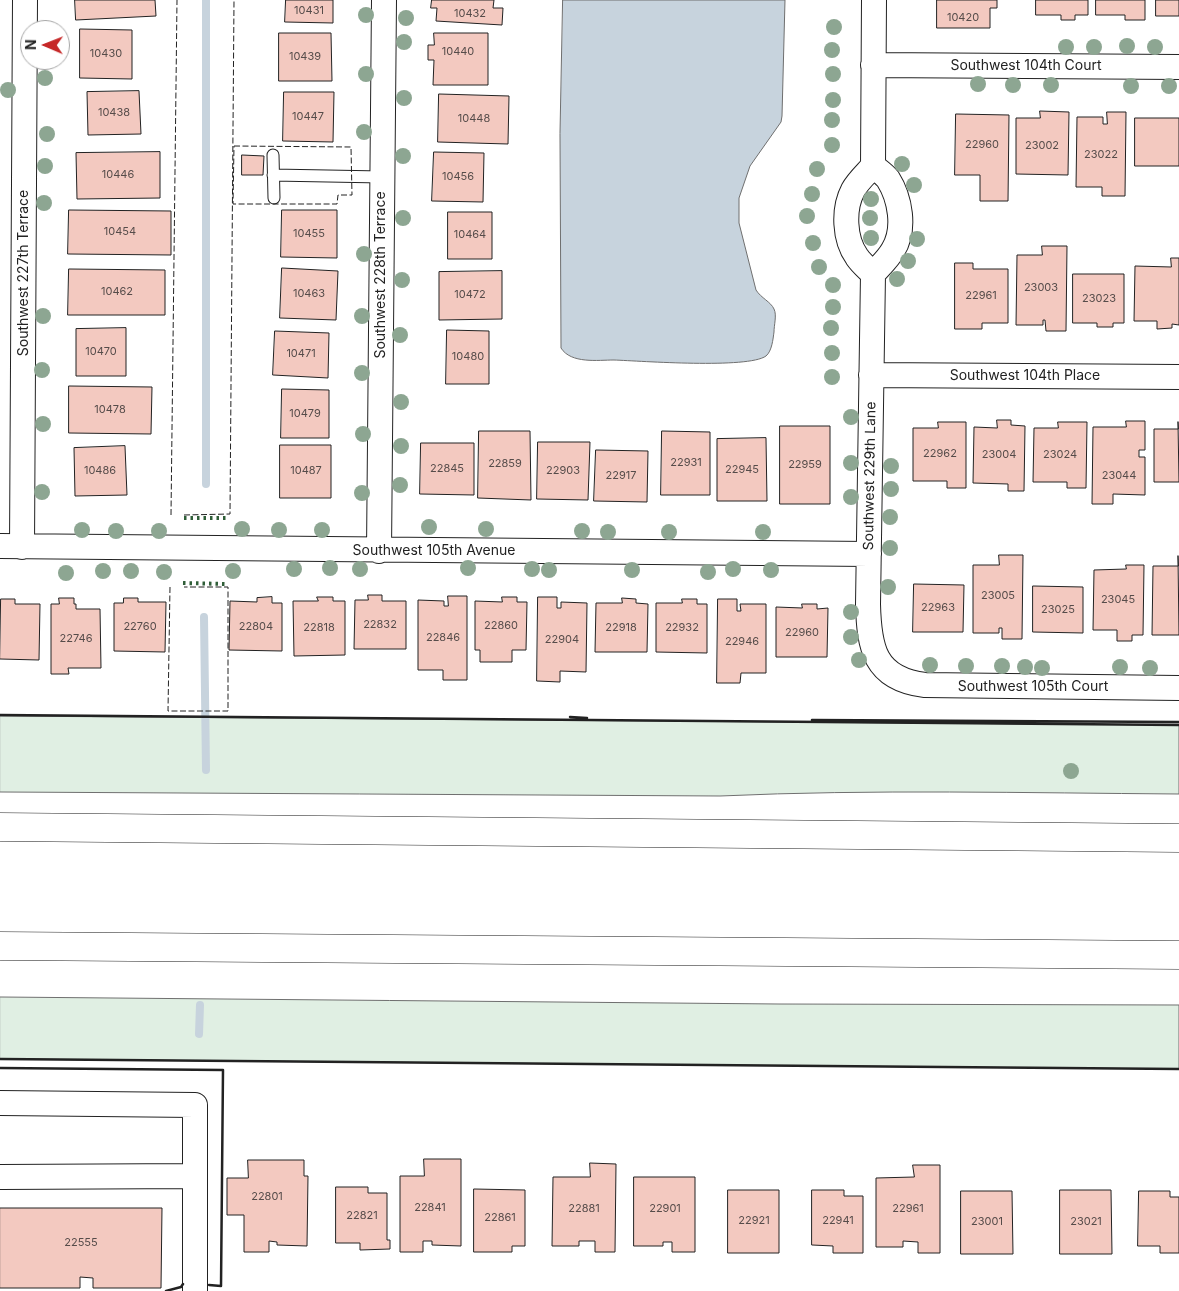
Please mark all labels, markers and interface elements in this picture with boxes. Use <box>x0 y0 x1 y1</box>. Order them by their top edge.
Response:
house number: 10431 <box>294 4 324 18</box>
house number: 10432 <box>454 7 486 21</box>
house number: 10420 <box>947 11 979 25</box>
north arrow <box>20 20 70 70</box>
text: N <box>22 39 39 50</box>
house number: 10440 <box>442 45 474 59</box>
house number: 10430 <box>90 47 122 61</box>
house number: 10439 <box>289 50 321 64</box>
street label: Southwest 104th Court <box>950 58 1102 74</box>
house number: 10438 <box>98 106 130 120</box>
house number: 10447 <box>292 110 324 124</box>
house number: 10448 <box>458 112 490 126</box>
house number: 22960 <box>965 138 999 152</box>
house number: 23002 <box>1025 139 1059 153</box>
house number: 23022 <box>1084 148 1118 162</box>
house number: 10446 <box>102 168 134 182</box>
house number: 10456 <box>442 170 474 184</box>
street label: Southwest 227th Terrace <box>16 190 32 356</box>
street label: Southwest 228th Terrace <box>373 191 389 359</box>
house number: 10454 <box>104 225 136 239</box>
house number: 10455 <box>293 227 325 241</box>
house number: 10464 <box>454 228 486 242</box>
house number: 23003 <box>1024 281 1058 295</box>
house number: 10462 <box>101 285 133 299</box>
house number: 10463 <box>293 287 325 301</box>
house number: 10472 <box>454 288 486 302</box>
house number: 22961 <box>965 289 997 303</box>
house number: 23023 <box>1082 292 1116 306</box>
house number: 10470 <box>85 345 117 359</box>
house number: 10471 <box>286 347 316 361</box>
house number: 10480 <box>452 350 484 364</box>
street label: Southwest 104th Place <box>950 368 1100 384</box>
street label: Southwest 229th Lane <box>860 401 880 551</box>
house number: 10478 <box>94 403 126 417</box>
house number: 10479 <box>289 407 321 421</box>
house number: 22962 <box>923 447 957 461</box>
house number: 23004 <box>982 448 1016 462</box>
house number: 23024 <box>1043 448 1077 462</box>
house number: 22931 <box>670 456 702 470</box>
house number: 22859 <box>488 457 522 471</box>
house number: 22959 <box>788 458 822 472</box>
house number: 22845 <box>430 462 464 476</box>
house number: 22945 <box>725 463 759 477</box>
house number: 10486 <box>84 464 116 478</box>
house number: 10487 <box>290 464 322 478</box>
house number: 22903 <box>546 464 580 478</box>
house number: 22917 <box>606 469 636 483</box>
house number: 23044 <box>1102 469 1136 483</box>
street label: Southwest 105th Avenue <box>353 543 515 559</box>
house number: 23005 <box>981 589 1015 603</box>
house number: 23045 <box>1101 593 1135 607</box>
house number: 22963 <box>921 601 955 615</box>
house number: 23025 <box>1041 603 1075 617</box>
house number: 22832 <box>363 618 397 632</box>
house number: 22860 <box>484 619 518 633</box>
house number: 22760 <box>123 620 157 634</box>
house number: 22804 <box>239 620 273 634</box>
house number: 22818 <box>303 621 335 635</box>
house number: 22918 <box>605 621 637 635</box>
house number: 22932 <box>665 621 699 635</box>
house number: 22960 <box>785 626 819 640</box>
house number: 22846 <box>426 631 460 645</box>
house number: 22746 <box>60 632 92 646</box>
house number: 22904 <box>545 633 579 647</box>
house number: 22946 <box>725 635 759 649</box>
street label: Southwest 105th Court <box>958 679 1108 695</box>
house number: 22801 <box>251 1190 283 1204</box>
house number: 22841 <box>414 1201 446 1215</box>
house number: 22881 <box>568 1202 600 1216</box>
house number: 22901 <box>649 1202 681 1216</box>
house number: 22961 <box>892 1202 924 1216</box>
house number: 22821 <box>346 1209 378 1223</box>
house number: 22861 <box>484 1211 516 1225</box>
house number: 22921 <box>738 1214 770 1228</box>
house number: 22941 <box>822 1214 854 1228</box>
house number: 23001 <box>971 1215 1003 1229</box>
house number: 23021 <box>1070 1215 1102 1229</box>
house number: 22555 <box>64 1236 98 1250</box>

